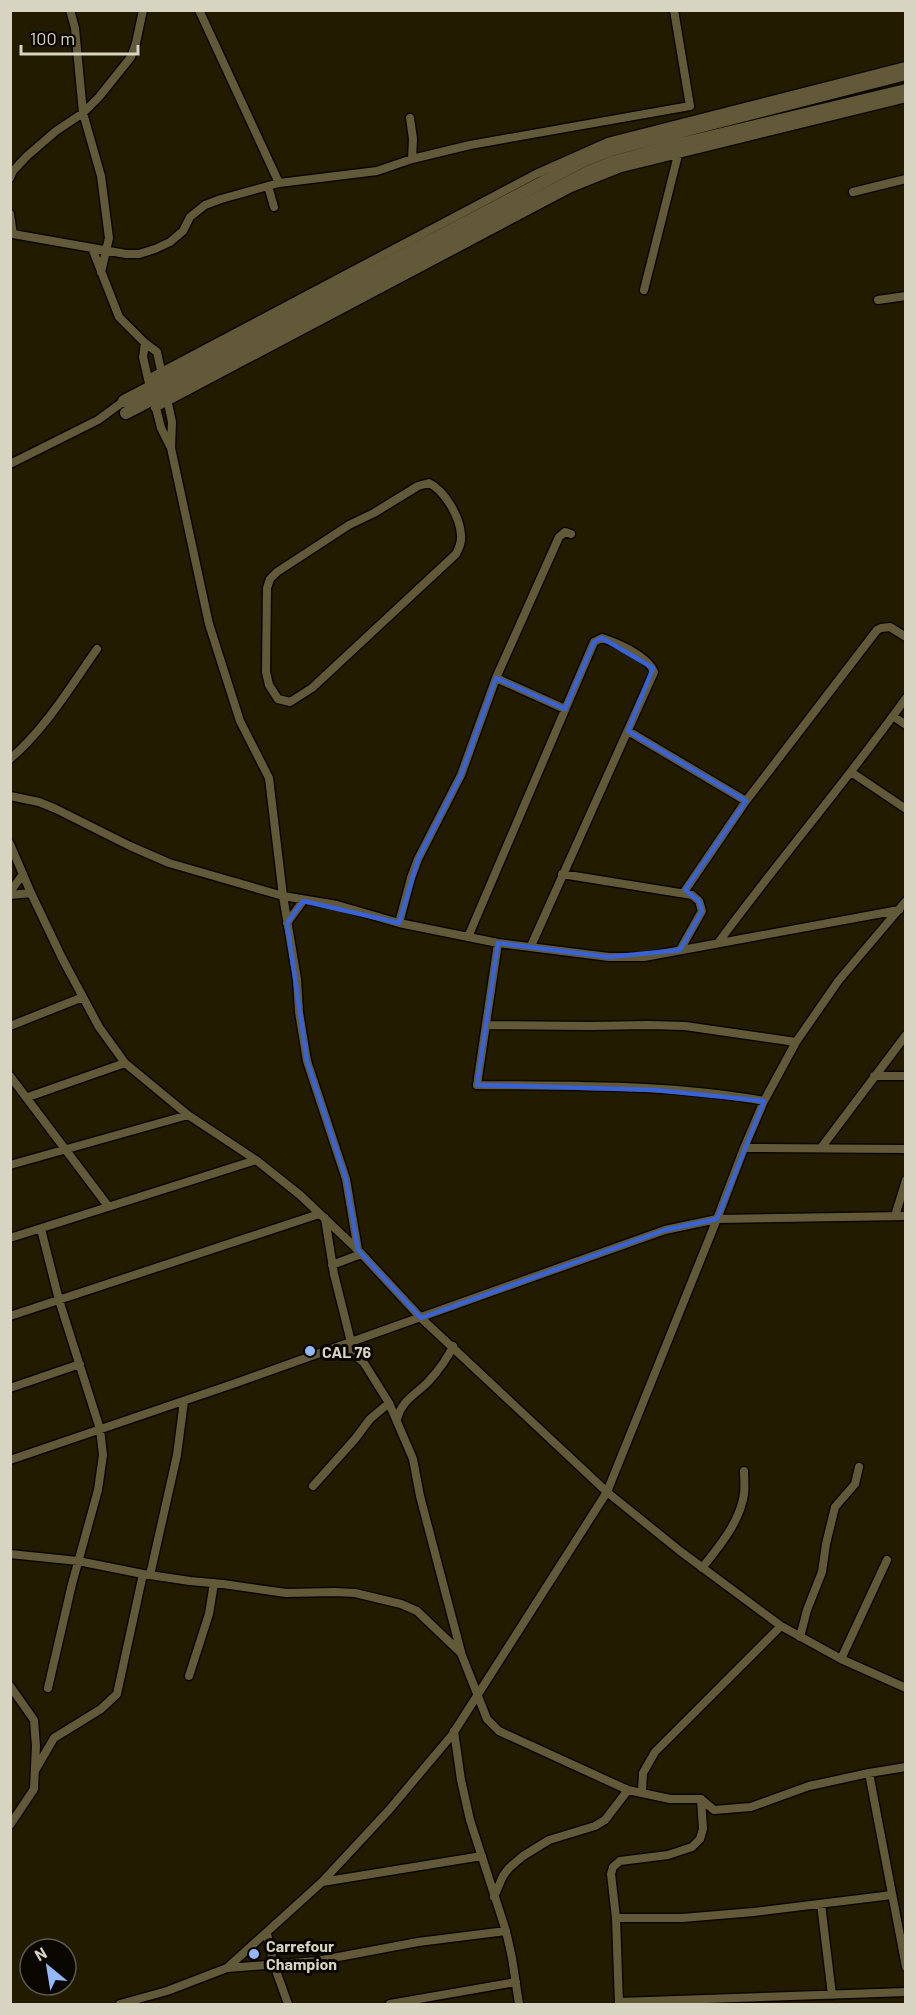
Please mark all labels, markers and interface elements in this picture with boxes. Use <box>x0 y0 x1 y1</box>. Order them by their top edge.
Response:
scale bar <box>21 18 138 56</box>
text: 100 m <box>30 27 75 49</box>
place label: CAL 76 <box>322 1342 371 1361</box>
marker: CAL 76 <box>303 1344 317 1358</box>
place label: Carrefour Champion <box>266 1936 337 1973</box>
north arrow <box>18 1937 78 1997</box>
text: N <box>31 1943 50 1964</box>
marker: Carrefour Champion <box>247 1947 261 1961</box>

